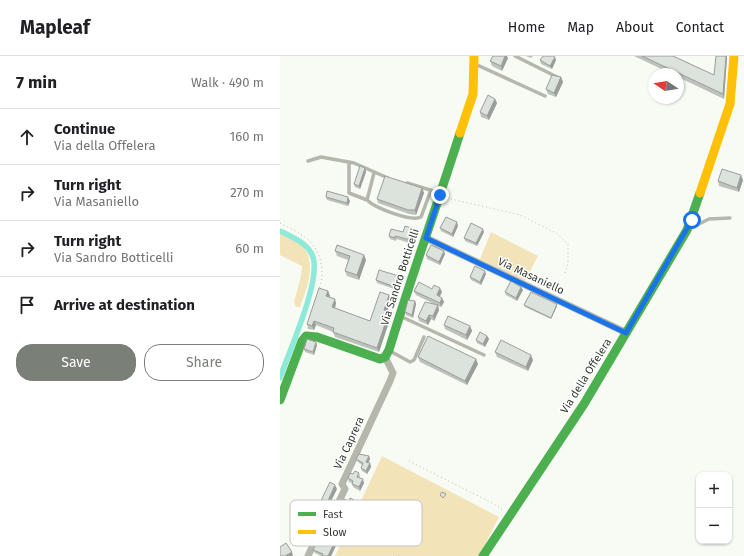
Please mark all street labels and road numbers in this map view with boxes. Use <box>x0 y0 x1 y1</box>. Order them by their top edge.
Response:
street label: Via Sandro Botticelli <box>378 227 422 327</box>
street label: Via Masaniello <box>496 255 566 297</box>
street label: Via della Offelera <box>558 336 614 416</box>
street label: Via Caprera <box>331 415 367 471</box>

